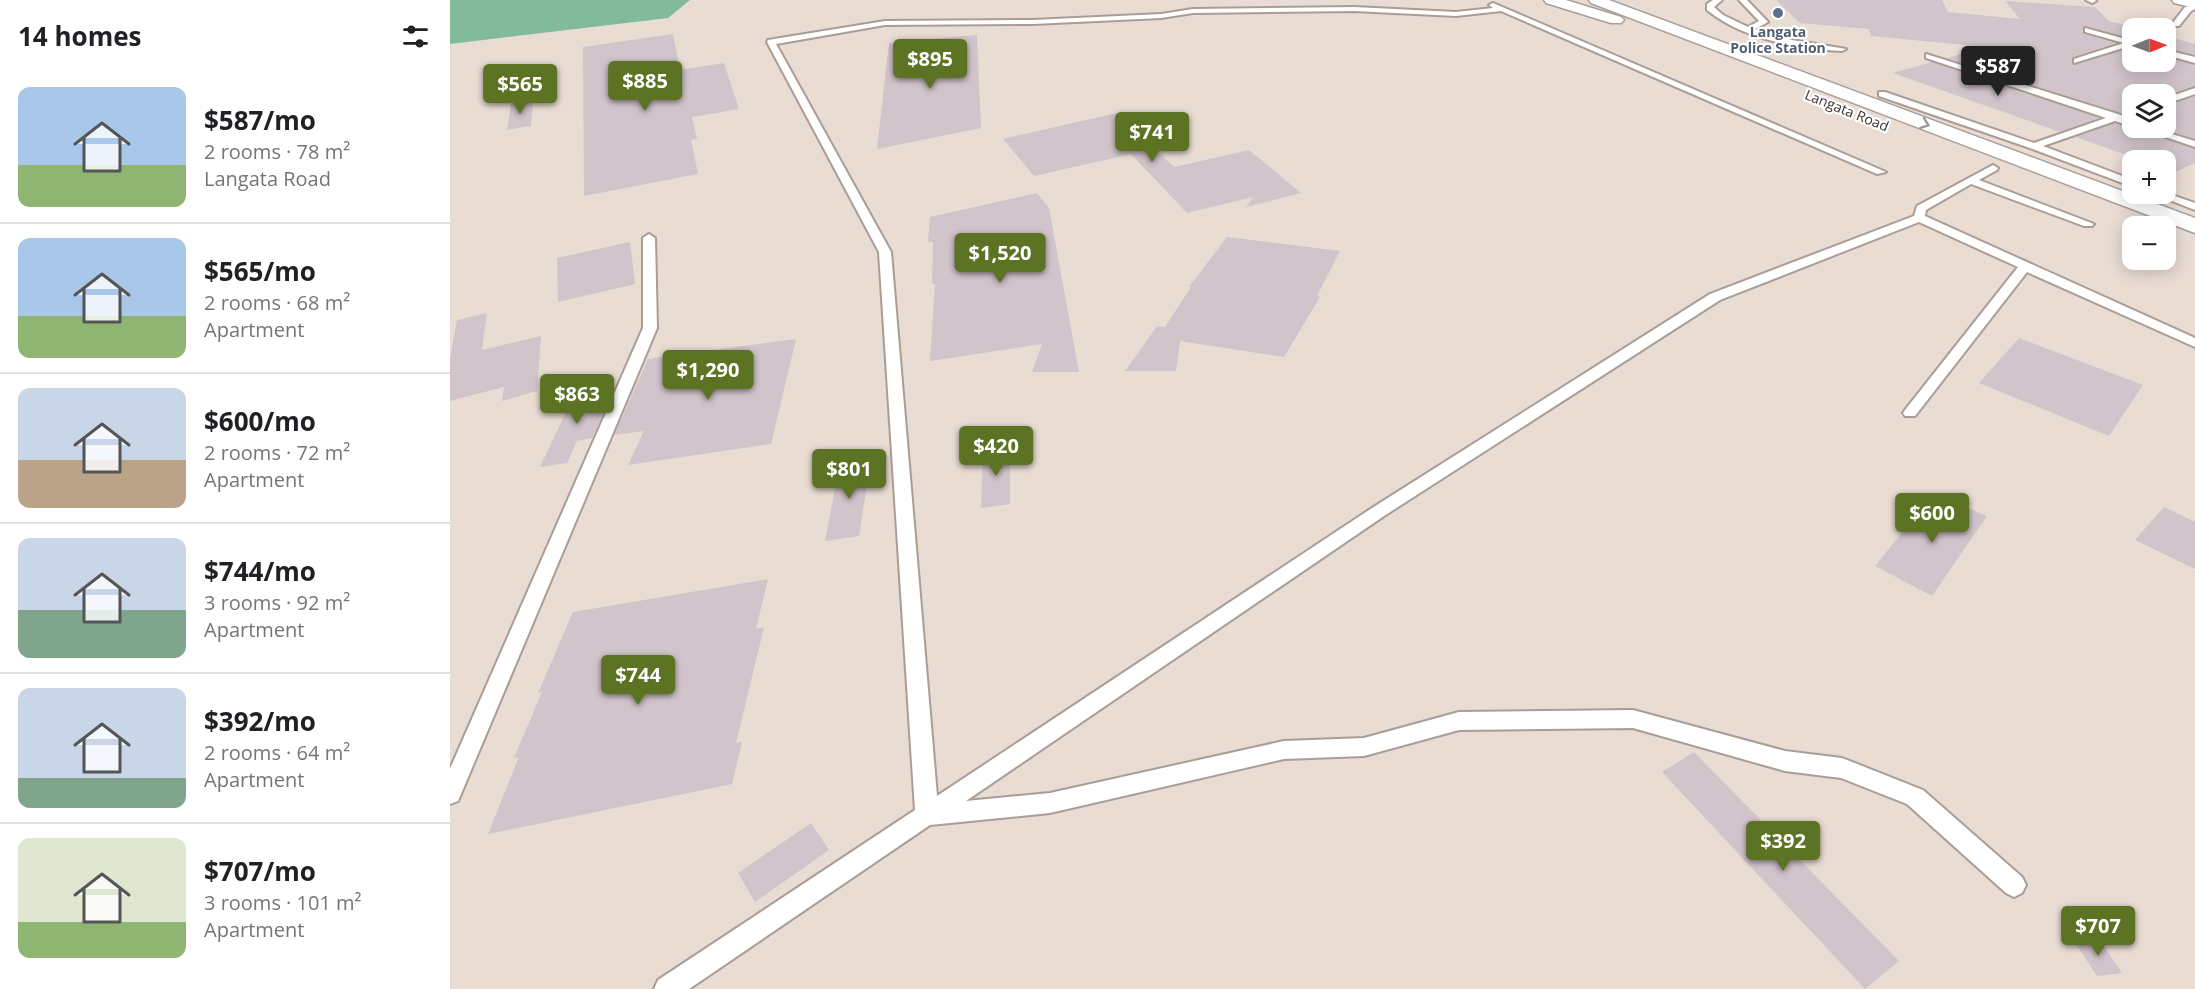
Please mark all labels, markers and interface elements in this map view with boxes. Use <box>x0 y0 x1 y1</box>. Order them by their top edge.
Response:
marker: Langata Police Station <box>1771 6 1785 20</box>
text: 14 homes <box>18 18 142 54</box>
north arrow <box>2122 18 2176 72</box>
map controls <box>2122 18 2176 270</box>
icon: filters <box>399 20 432 53</box>
place label: Langata Police Station <box>1730 22 1826 57</box>
pin: $895 <box>894 39 966 90</box>
text: $895 <box>907 45 953 72</box>
pin: $587 <box>1962 46 2034 97</box>
text: $587 <box>1975 52 2021 79</box>
pin: $885 <box>609 61 681 112</box>
pin: $565 <box>484 64 556 115</box>
text: $885 <box>622 67 668 94</box>
text: $565 <box>497 70 543 97</box>
button: layers <box>2122 84 2176 138</box>
street label: Langata Road <box>1802 85 1892 135</box>
text: $587/mo <box>204 102 316 138</box>
icon: home <box>66 111 138 183</box>
pin: $741 <box>1116 112 1188 163</box>
one-way arrow <box>1919 117 1930 129</box>
text: $741 <box>1129 118 1175 145</box>
text: 2 rooms · 78 m² <box>204 138 350 165</box>
button: + <box>2122 150 2176 204</box>
text: Langata Road <box>204 165 331 192</box>
button: − <box>2122 216 2176 270</box>
pin: $1,520 <box>951 233 1049 284</box>
text: $1,520 <box>969 239 1031 266</box>
text: $565/mo <box>204 253 316 289</box>
icon: home <box>66 262 138 334</box>
text: 2 rooms · 68 m² <box>204 289 350 316</box>
text: Apartment <box>204 316 304 343</box>
pin: $1,290 <box>659 350 757 401</box>
text: $1,290 <box>677 356 739 383</box>
pin: $863 <box>541 374 613 425</box>
text: $863 <box>554 380 600 407</box>
text: $600/mo <box>204 403 316 439</box>
icon: home <box>66 412 138 484</box>
pin: $420 <box>960 426 1032 477</box>
text: $420 <box>973 432 1019 459</box>
text: 2 rooms · 72 m² <box>204 439 350 466</box>
pin: $801 <box>813 449 885 500</box>
text: $801 <box>826 455 872 482</box>
text: Apartment <box>204 466 304 493</box>
pin: $600 <box>1896 493 1968 544</box>
text: $600 <box>1909 499 1955 526</box>
text: $744/mo <box>204 553 316 589</box>
icon: home <box>66 562 138 634</box>
text: 3 rooms · 92 m² <box>204 589 350 616</box>
text: Apartment <box>204 616 304 643</box>
pin: $744 <box>602 655 674 706</box>
text: $744 <box>615 661 661 688</box>
text: $392/mo <box>204 703 316 739</box>
icon: home <box>66 712 138 784</box>
text: 2 rooms · 64 m² <box>204 739 350 766</box>
text: Apartment <box>204 766 304 793</box>
pin: $392 <box>1747 821 1819 872</box>
text: $392 <box>1760 827 1806 854</box>
text: $707/mo <box>204 853 316 889</box>
icon: home <box>66 862 138 934</box>
text: 3 rooms · 101 m² <box>204 889 362 916</box>
pin: $707 <box>2062 906 2134 957</box>
text: $707 <box>2075 912 2121 939</box>
text: Apartment <box>204 916 304 943</box>

